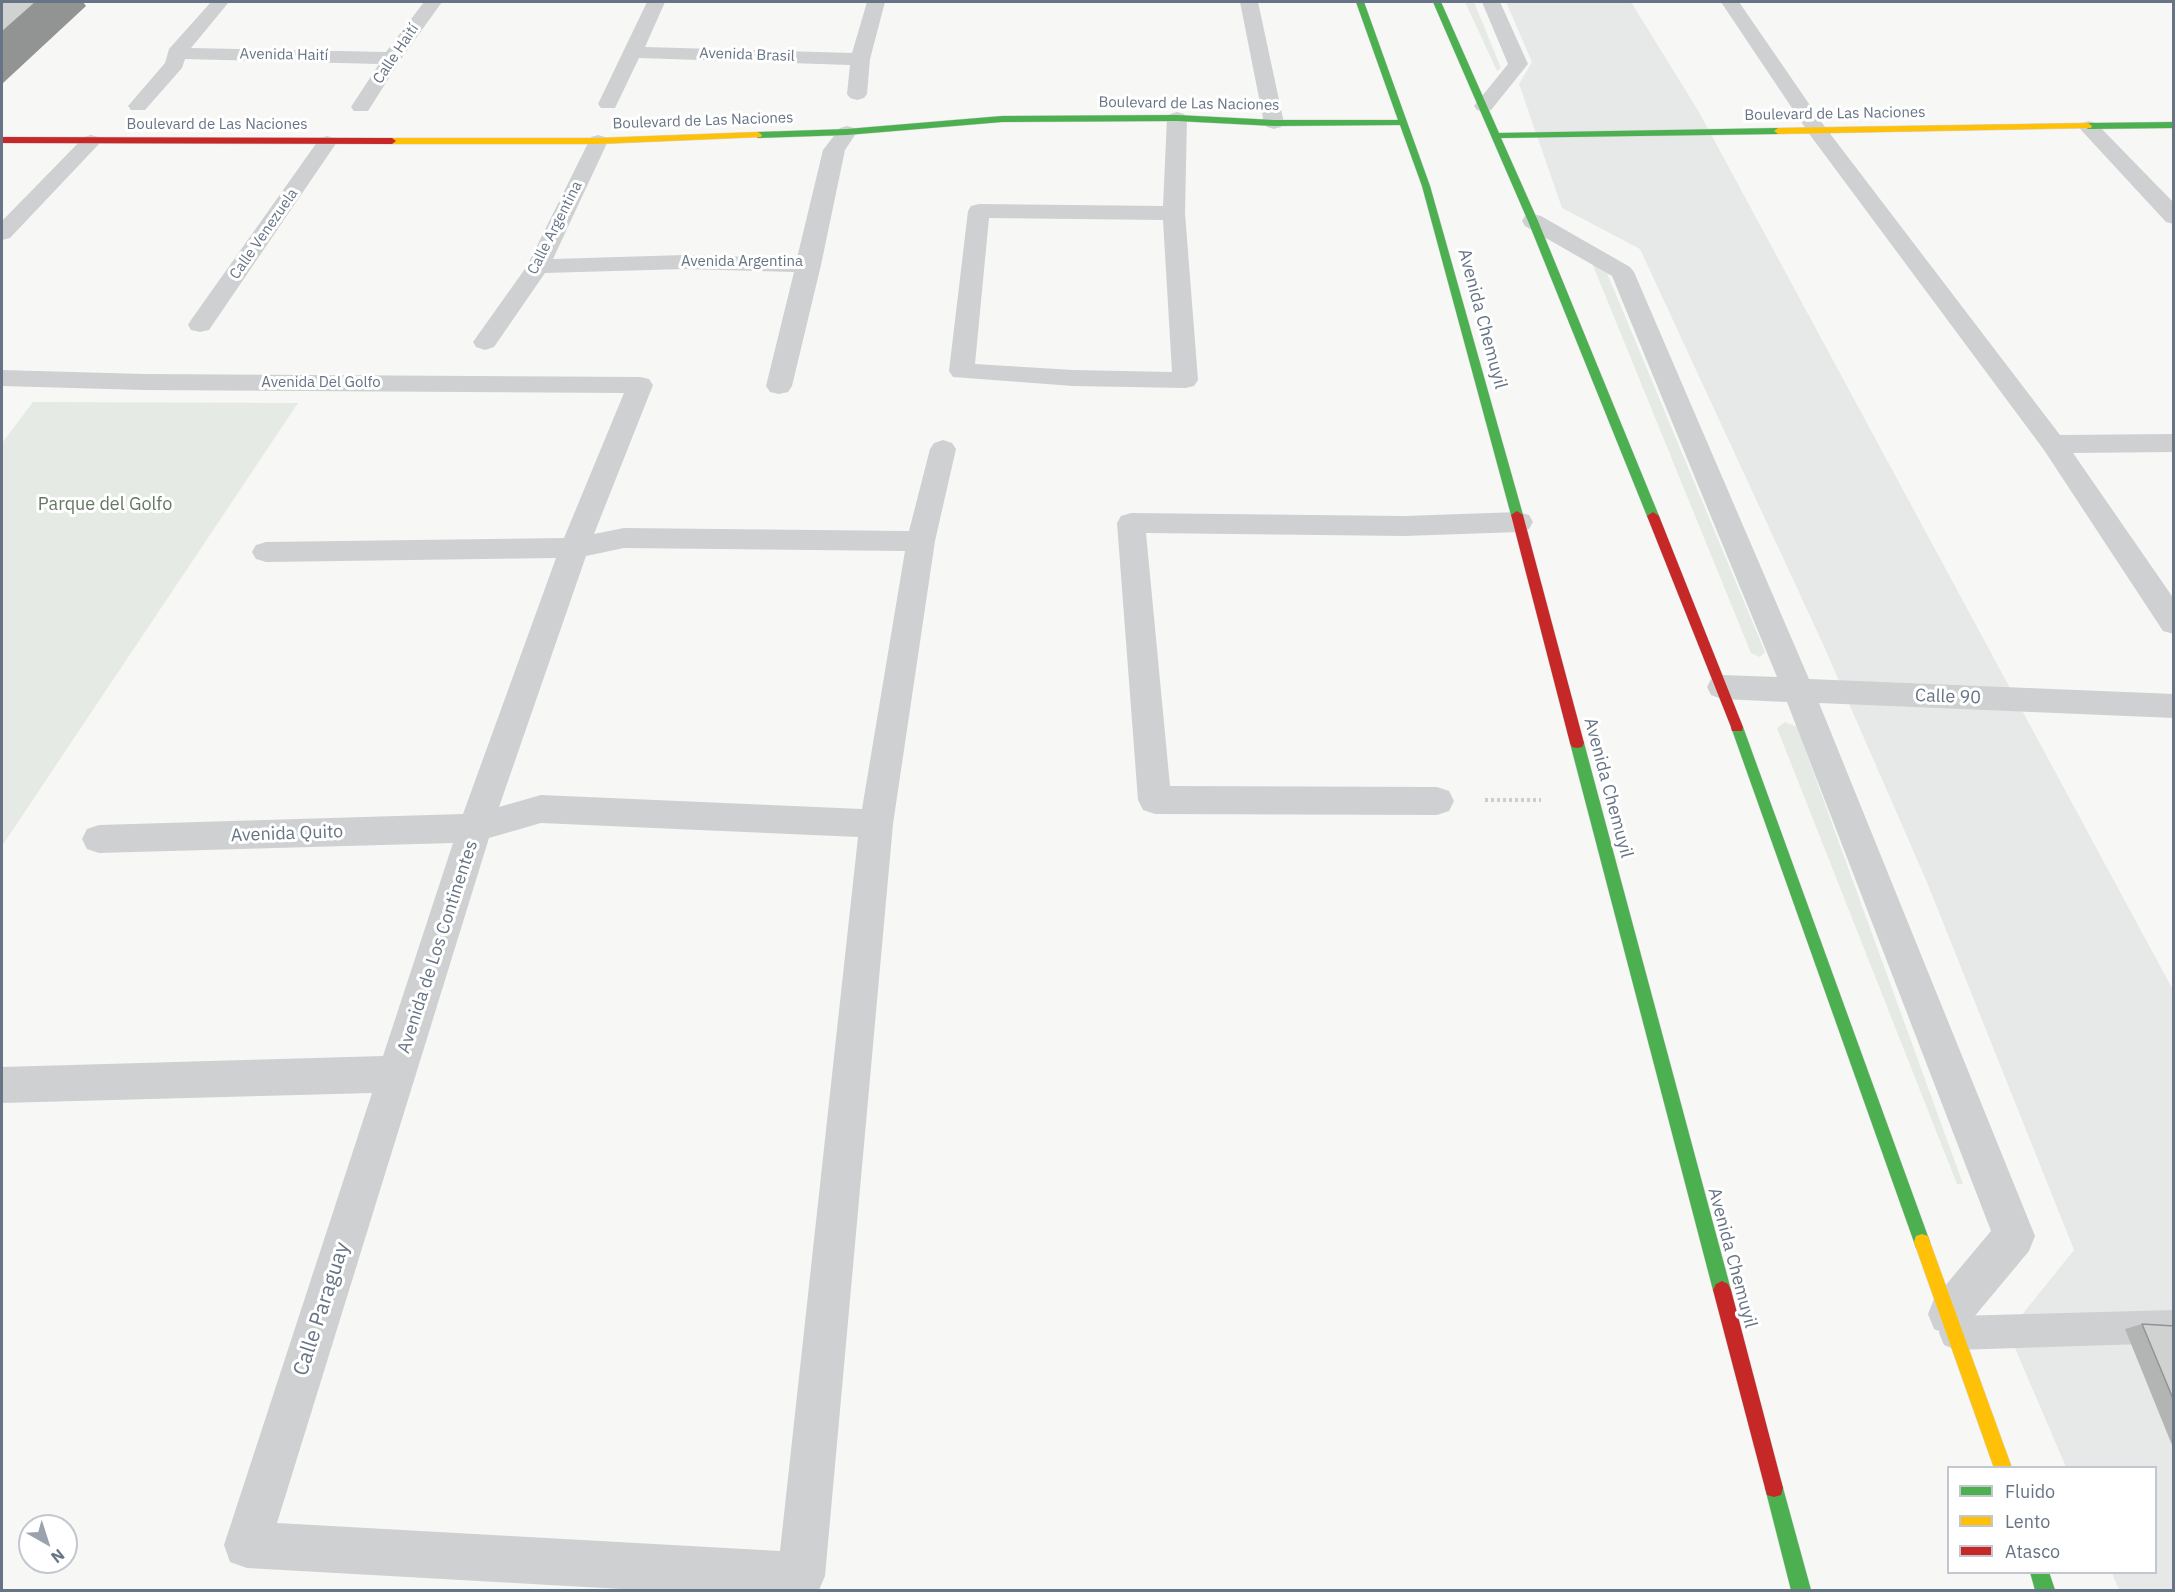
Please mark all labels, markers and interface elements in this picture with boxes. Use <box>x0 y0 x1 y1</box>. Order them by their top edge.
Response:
street label: Calle Haití <box>369 21 423 87</box>
street label: Avenida Brasil <box>699 44 795 66</box>
street label: Avenida Haití <box>239 45 329 65</box>
street label: Boulevard de Las Naciones <box>1098 93 1280 115</box>
street label: Boulevard de Las Naciones <box>1744 103 1926 125</box>
street label: Boulevard de Las Naciones <box>612 109 794 133</box>
street label: Boulevard de Las Naciones <box>126 116 308 134</box>
street label: Calle Argentina <box>524 178 586 278</box>
street label: Calle Venezuela <box>226 185 302 283</box>
street label: Avenida Chemuyil <box>1453 246 1511 392</box>
street label: Avenida Argentina <box>681 253 803 271</box>
street label: Avenida Del Golfo <box>261 374 381 392</box>
park label: Parque del Golfo <box>38 494 172 516</box>
street label: Calle 90 <box>1915 685 1981 709</box>
street label: Avenida Chemuyil <box>1579 715 1637 861</box>
street label: Avenida Quito <box>230 821 344 847</box>
street label: Avenida de Los Continentes <box>393 838 483 1056</box>
street label: Avenida Chemuyil <box>1703 1185 1761 1331</box>
street label: Calle Paraguay <box>289 1239 355 1379</box>
legend <box>1947 1466 2157 1574</box>
text: Fluido <box>2005 1480 2055 1503</box>
text: Lento <box>2005 1510 2050 1533</box>
north arrow <box>18 1514 78 1574</box>
text: Atasco <box>2005 1540 2060 1563</box>
text: N <box>47 1545 69 1568</box>

